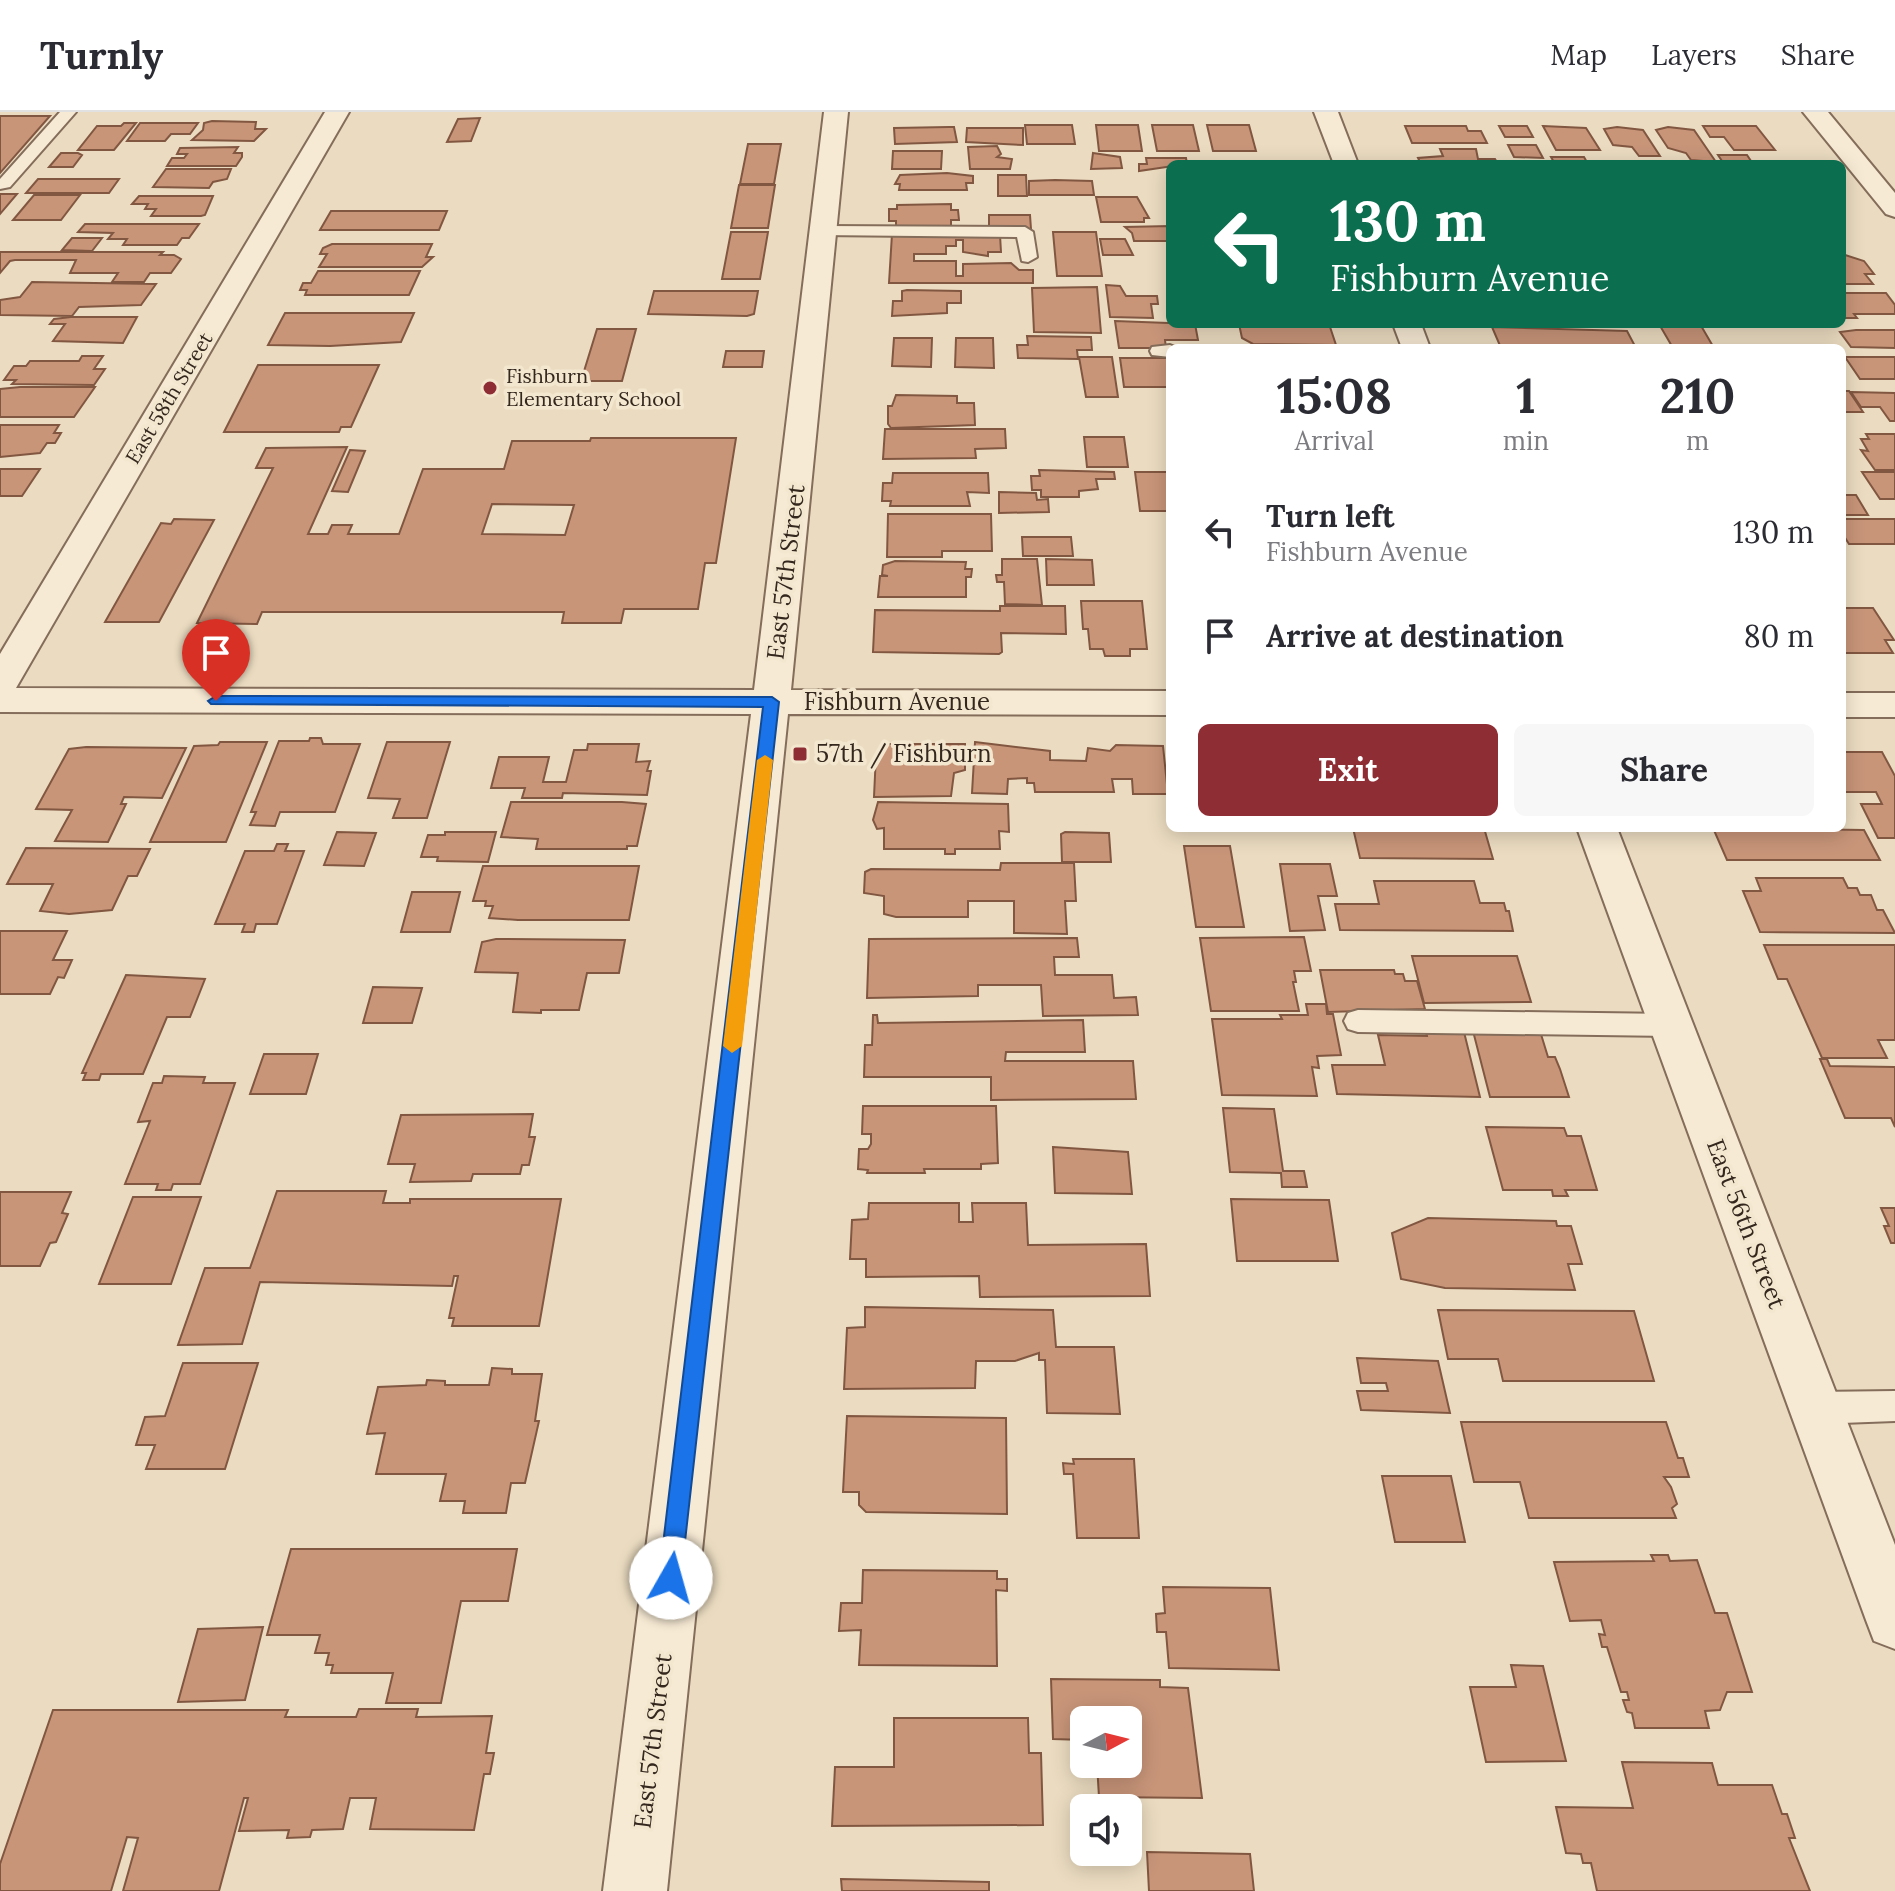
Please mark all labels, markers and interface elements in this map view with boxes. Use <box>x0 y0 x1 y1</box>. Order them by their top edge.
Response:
text: Turnly <box>40 31 163 79</box>
text: Map <box>1550 37 1607 73</box>
text: Layers <box>1651 37 1737 73</box>
text: Share <box>1781 37 1855 73</box>
text: 130 m <box>1330 185 1486 256</box>
icon: left <box>1198 192 1302 296</box>
text: Fishburn Avenue <box>1330 255 1609 301</box>
street label: East 58th Street <box>120 327 218 468</box>
place label: Fishburn Elementary School <box>506 363 681 411</box>
text: 15:08 <box>1277 365 1392 426</box>
text: 1 <box>1516 365 1536 426</box>
text: 210 <box>1660 365 1735 426</box>
marker: Fishburn Elementary School <box>481 379 499 397</box>
text: Arrival <box>1295 424 1374 457</box>
text: min <box>1503 424 1549 457</box>
text: m <box>1686 424 1709 457</box>
street label: East 57th Street <box>759 482 812 661</box>
text: Turn left <box>1266 497 1394 535</box>
icon: left <box>1198 510 1242 554</box>
text: 130 m <box>1733 513 1814 551</box>
text: Fishburn Avenue <box>1266 535 1468 568</box>
icon: arrive <box>1198 614 1242 658</box>
text: Arrive at destination <box>1266 617 1564 655</box>
text: 80 m <box>1744 617 1814 655</box>
pin <box>182 619 250 701</box>
icon: arrive <box>194 631 238 675</box>
street label: Fishburn Avenue <box>804 686 990 717</box>
button: Exit <box>1198 724 1498 816</box>
button: Share <box>1514 724 1814 816</box>
place label: 57th / Fishburn <box>816 738 992 769</box>
marker: 57th / Fishburn <box>791 745 809 763</box>
street label: East 56th Street <box>1700 1135 1793 1314</box>
position arrow <box>629 1536 713 1620</box>
street label: East 57th Street <box>626 1651 679 1830</box>
north arrow <box>1070 1706 1142 1778</box>
map controls <box>1070 1706 1142 1866</box>
button: sound <box>1070 1794 1142 1866</box>

